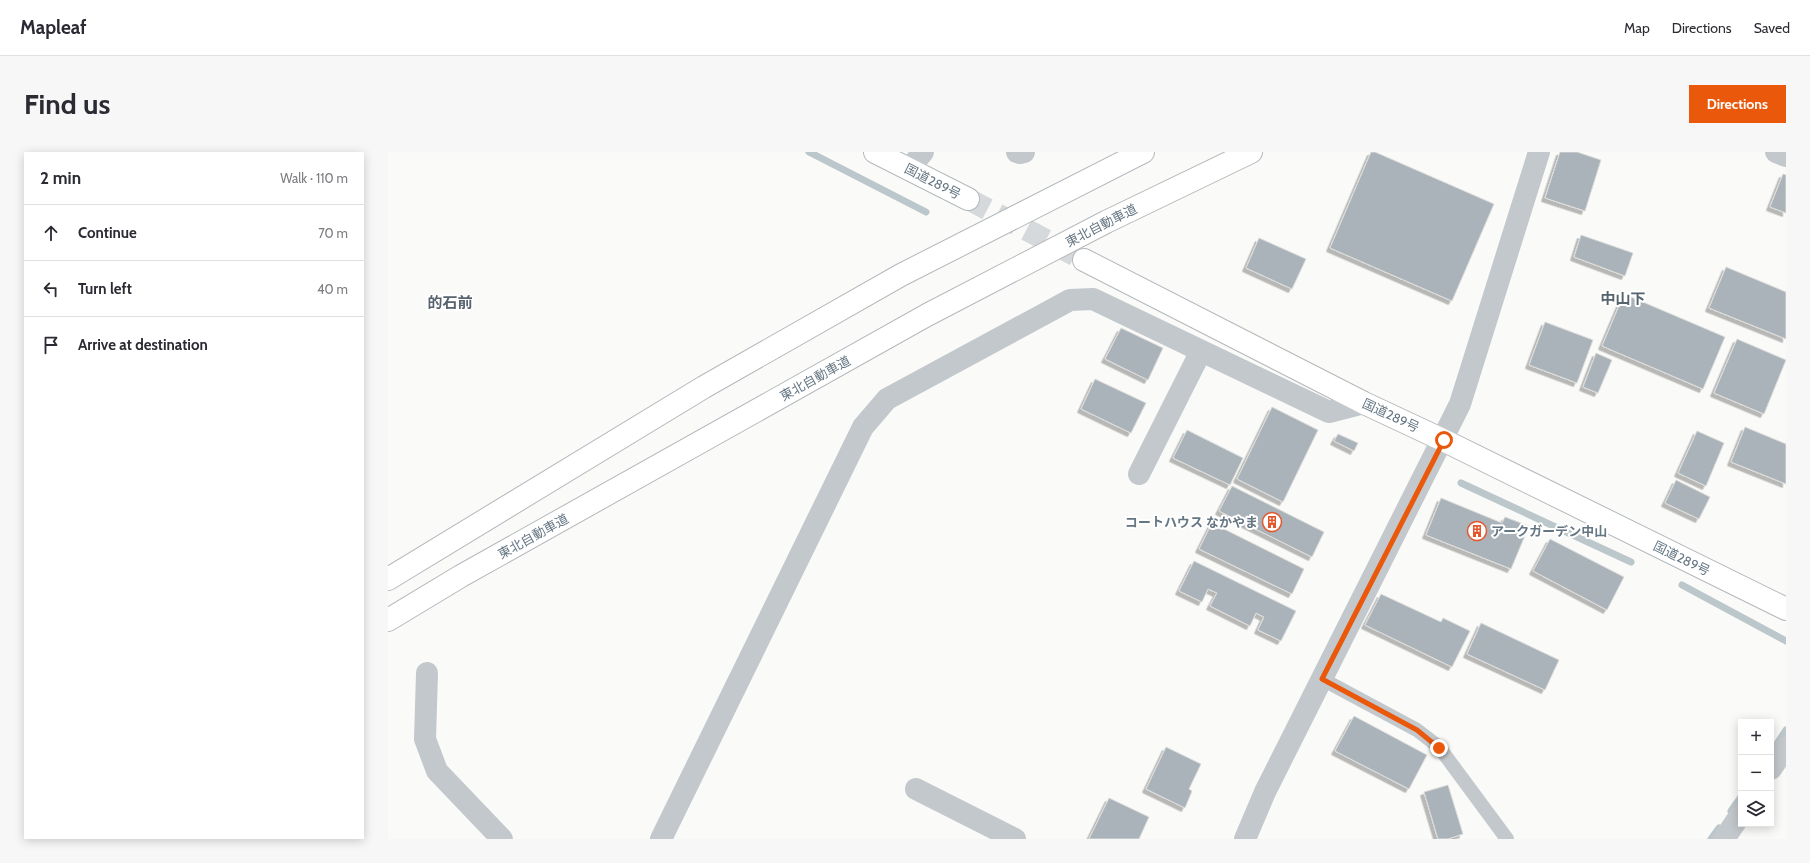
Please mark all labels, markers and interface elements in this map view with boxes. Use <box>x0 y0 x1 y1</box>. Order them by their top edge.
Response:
text: Mapleaf <box>20 16 87 39</box>
text: Map <box>1624 19 1650 37</box>
text: Directions <box>1672 19 1732 37</box>
text: Saved <box>1754 19 1790 37</box>
button: Directions <box>1689 85 1786 123</box>
text: Find us <box>24 87 110 121</box>
street label: 国道289号 <box>902 160 964 202</box>
text: 2 min <box>40 168 81 188</box>
text: Walk · 110 m <box>280 170 348 186</box>
street label: 東北自動車道 <box>1063 200 1139 250</box>
icon: ahead <box>40 222 62 244</box>
text: Continue <box>78 224 137 242</box>
text: 70 m <box>318 225 348 241</box>
icon: left <box>40 278 62 300</box>
text: Turn left <box>78 280 132 298</box>
text: 40 m <box>317 281 348 297</box>
district label: 中山下 <box>1600 290 1646 308</box>
district label: 的石前 <box>427 294 473 312</box>
icon: arrive <box>40 334 62 356</box>
text: Arrive at destination <box>78 336 208 354</box>
street label: 東北自動車道 <box>777 352 853 404</box>
street label: 国道289号 <box>1360 395 1422 435</box>
route start <box>1435 431 1453 449</box>
street label: 東北自動車道 <box>495 510 571 562</box>
building icon: コートハウス なかやま <box>1261 511 1283 533</box>
place label: コートハウス なかやま <box>1125 514 1258 530</box>
building icon: アークガーデン中山 <box>1466 520 1488 542</box>
place label: アークガーデン中山 <box>1491 523 1607 539</box>
street label: 国道289号 <box>1651 537 1713 579</box>
map controls <box>1738 719 1774 827</box>
button: + <box>1738 719 1774 755</box>
route end <box>1430 739 1448 757</box>
button: − <box>1738 755 1774 791</box>
button: layers <box>1738 791 1774 827</box>

